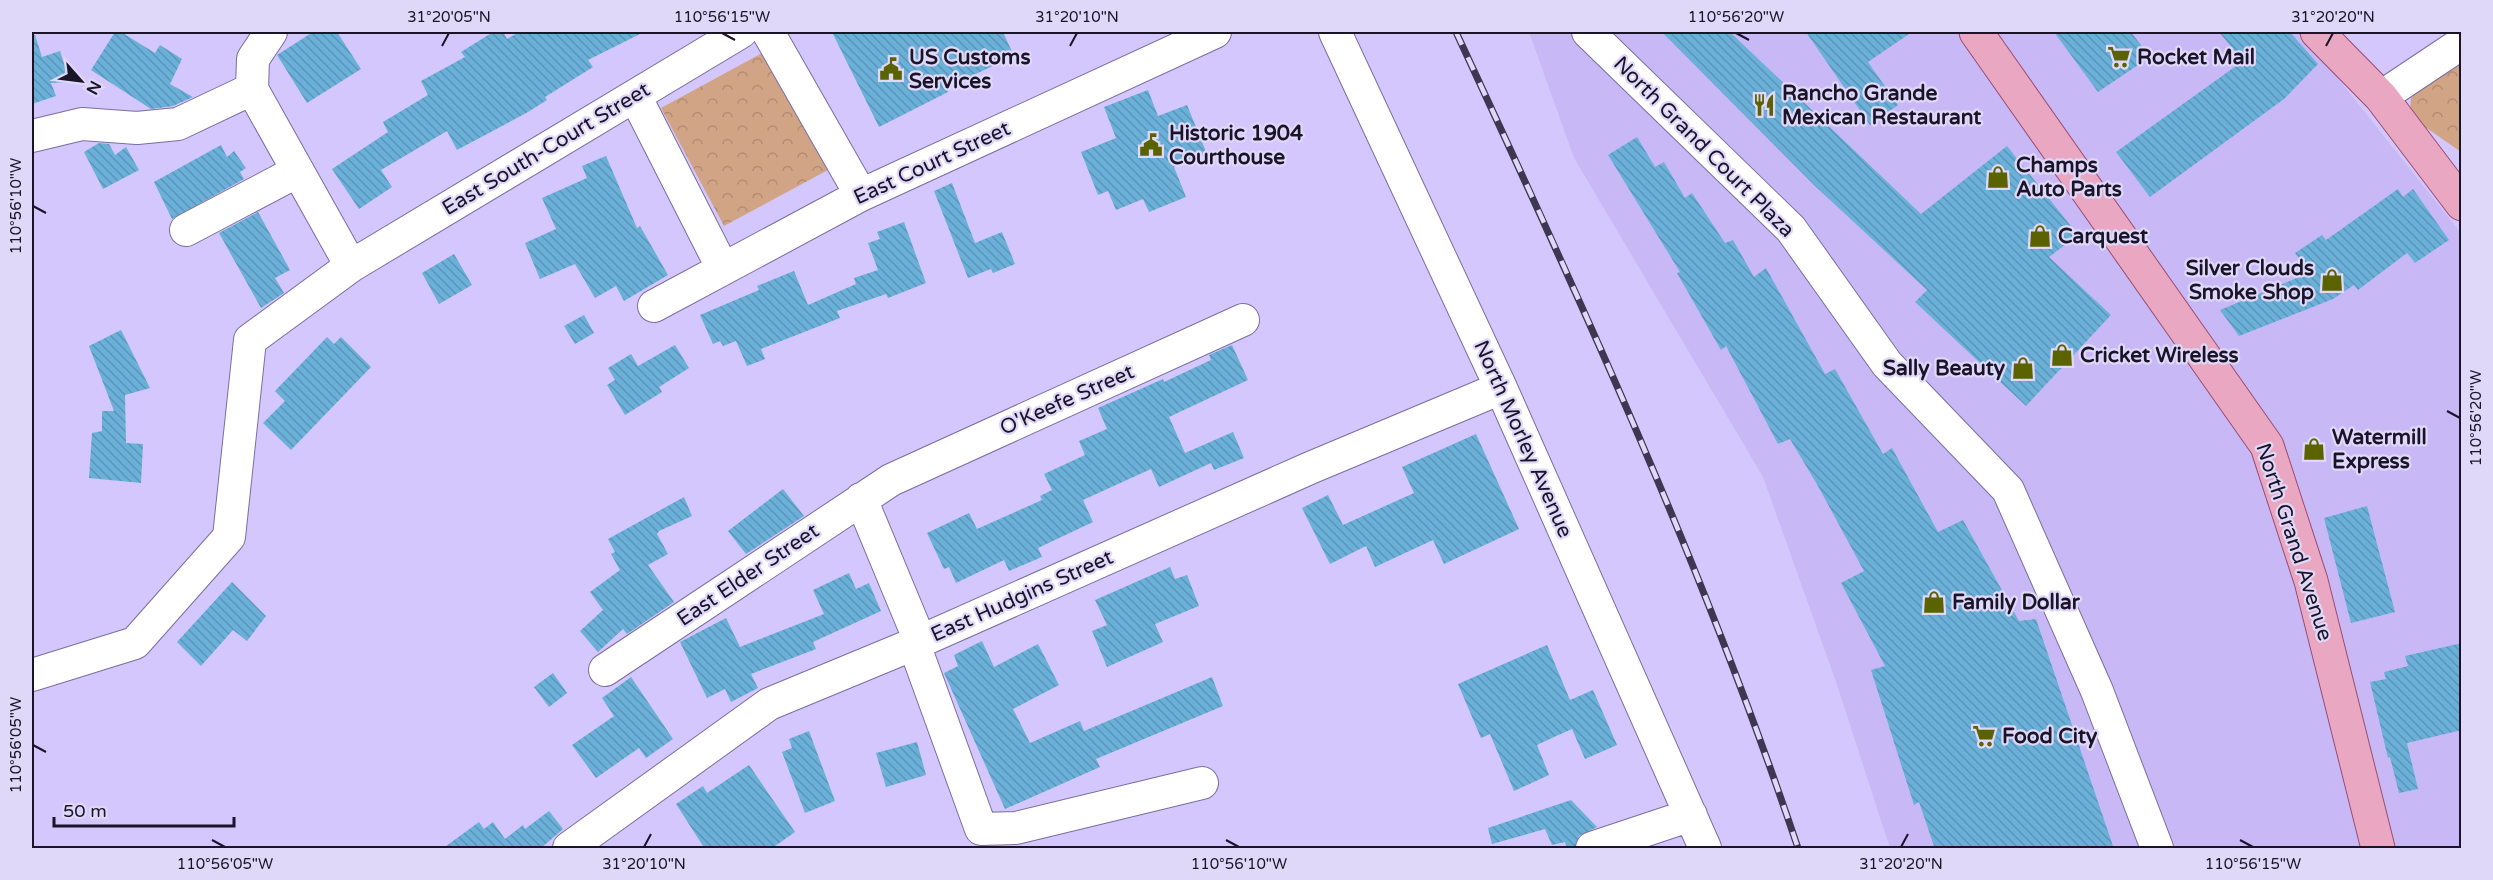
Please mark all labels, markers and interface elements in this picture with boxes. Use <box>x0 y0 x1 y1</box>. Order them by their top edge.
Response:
text: 31°20'05"N <box>407 8 491 26</box>
text: 110°56'15"W <box>674 8 770 26</box>
text: 31°20'10"N <box>1035 8 1119 26</box>
text: 110°56'20"W <box>1688 8 1784 26</box>
text: 31°20'20"N <box>2291 8 2375 26</box>
supermarket icon: Rocket Mail <box>2106 44 2132 70</box>
place label: US Customs Services <box>909 45 1030 94</box>
place label: Rocket Mail <box>2137 45 2255 70</box>
north arrow <box>51 51 111 111</box>
street label: North Grand Court Plaza <box>1608 51 1800 243</box>
public building icon: US Customs Services <box>878 56 904 82</box>
text: N <box>82 77 105 98</box>
street label: East South-Court Street <box>438 77 654 221</box>
place label: Rancho Grande Mexican Restaurant <box>1782 81 1981 130</box>
restaurant icon: Rancho Grande Mexican Restaurant <box>1751 92 1777 118</box>
street label: East Court Street <box>850 116 1014 210</box>
place label: Historic 1904 Courthouse <box>1169 121 1303 170</box>
public building icon: Historic 1904 Courthouse <box>1138 132 1164 158</box>
place label: Champs Auto Parts <box>2016 153 2122 202</box>
text: 110°56'10"W <box>7 158 25 254</box>
shop icon: Champs Auto Parts <box>1985 164 2011 190</box>
shop icon: Carquest <box>2027 223 2053 249</box>
place label: Carquest <box>2058 224 2148 249</box>
place label: Silver Clouds Smoke Shop <box>2186 256 2314 305</box>
shop icon: Silver Clouds Smoke Shop <box>2319 267 2345 293</box>
street label: North Morley Avenue <box>1468 336 1578 542</box>
shop icon: Cricket Wireless <box>2049 342 2075 368</box>
place label: Cricket Wireless <box>2080 343 2239 368</box>
shop icon: Sally Beauty <box>2010 355 2036 381</box>
place label: Sally Beauty <box>1883 356 2006 381</box>
street label: O'Keefe Street <box>996 359 1138 441</box>
text: 110°56'20"W <box>2467 370 2485 466</box>
place label: Watermill Express <box>2332 425 2427 474</box>
shop icon: Watermill Express <box>2301 436 2327 462</box>
street label: North Grand Avenue <box>2250 440 2338 644</box>
street label: East Elder Street <box>672 518 824 632</box>
street label: East Hudgins Street <box>927 545 1117 647</box>
shop icon: Family Dollar <box>1921 589 1947 615</box>
place label: Family Dollar <box>1952 590 2081 615</box>
text: 110°56'05"W <box>7 697 25 793</box>
supermarket icon: Food City <box>1971 723 1997 749</box>
place label: Food City <box>2002 724 2098 749</box>
scale bar <box>54 790 234 828</box>
text: 50 m <box>63 800 107 822</box>
text: 110°56'05"W <box>177 855 273 873</box>
text: 31°20'10"N <box>602 855 686 873</box>
text: 110°56'10"W <box>1191 855 1287 873</box>
text: 31°20'20"N <box>1859 855 1943 873</box>
text: 110°56'15"W <box>2205 855 2301 873</box>

